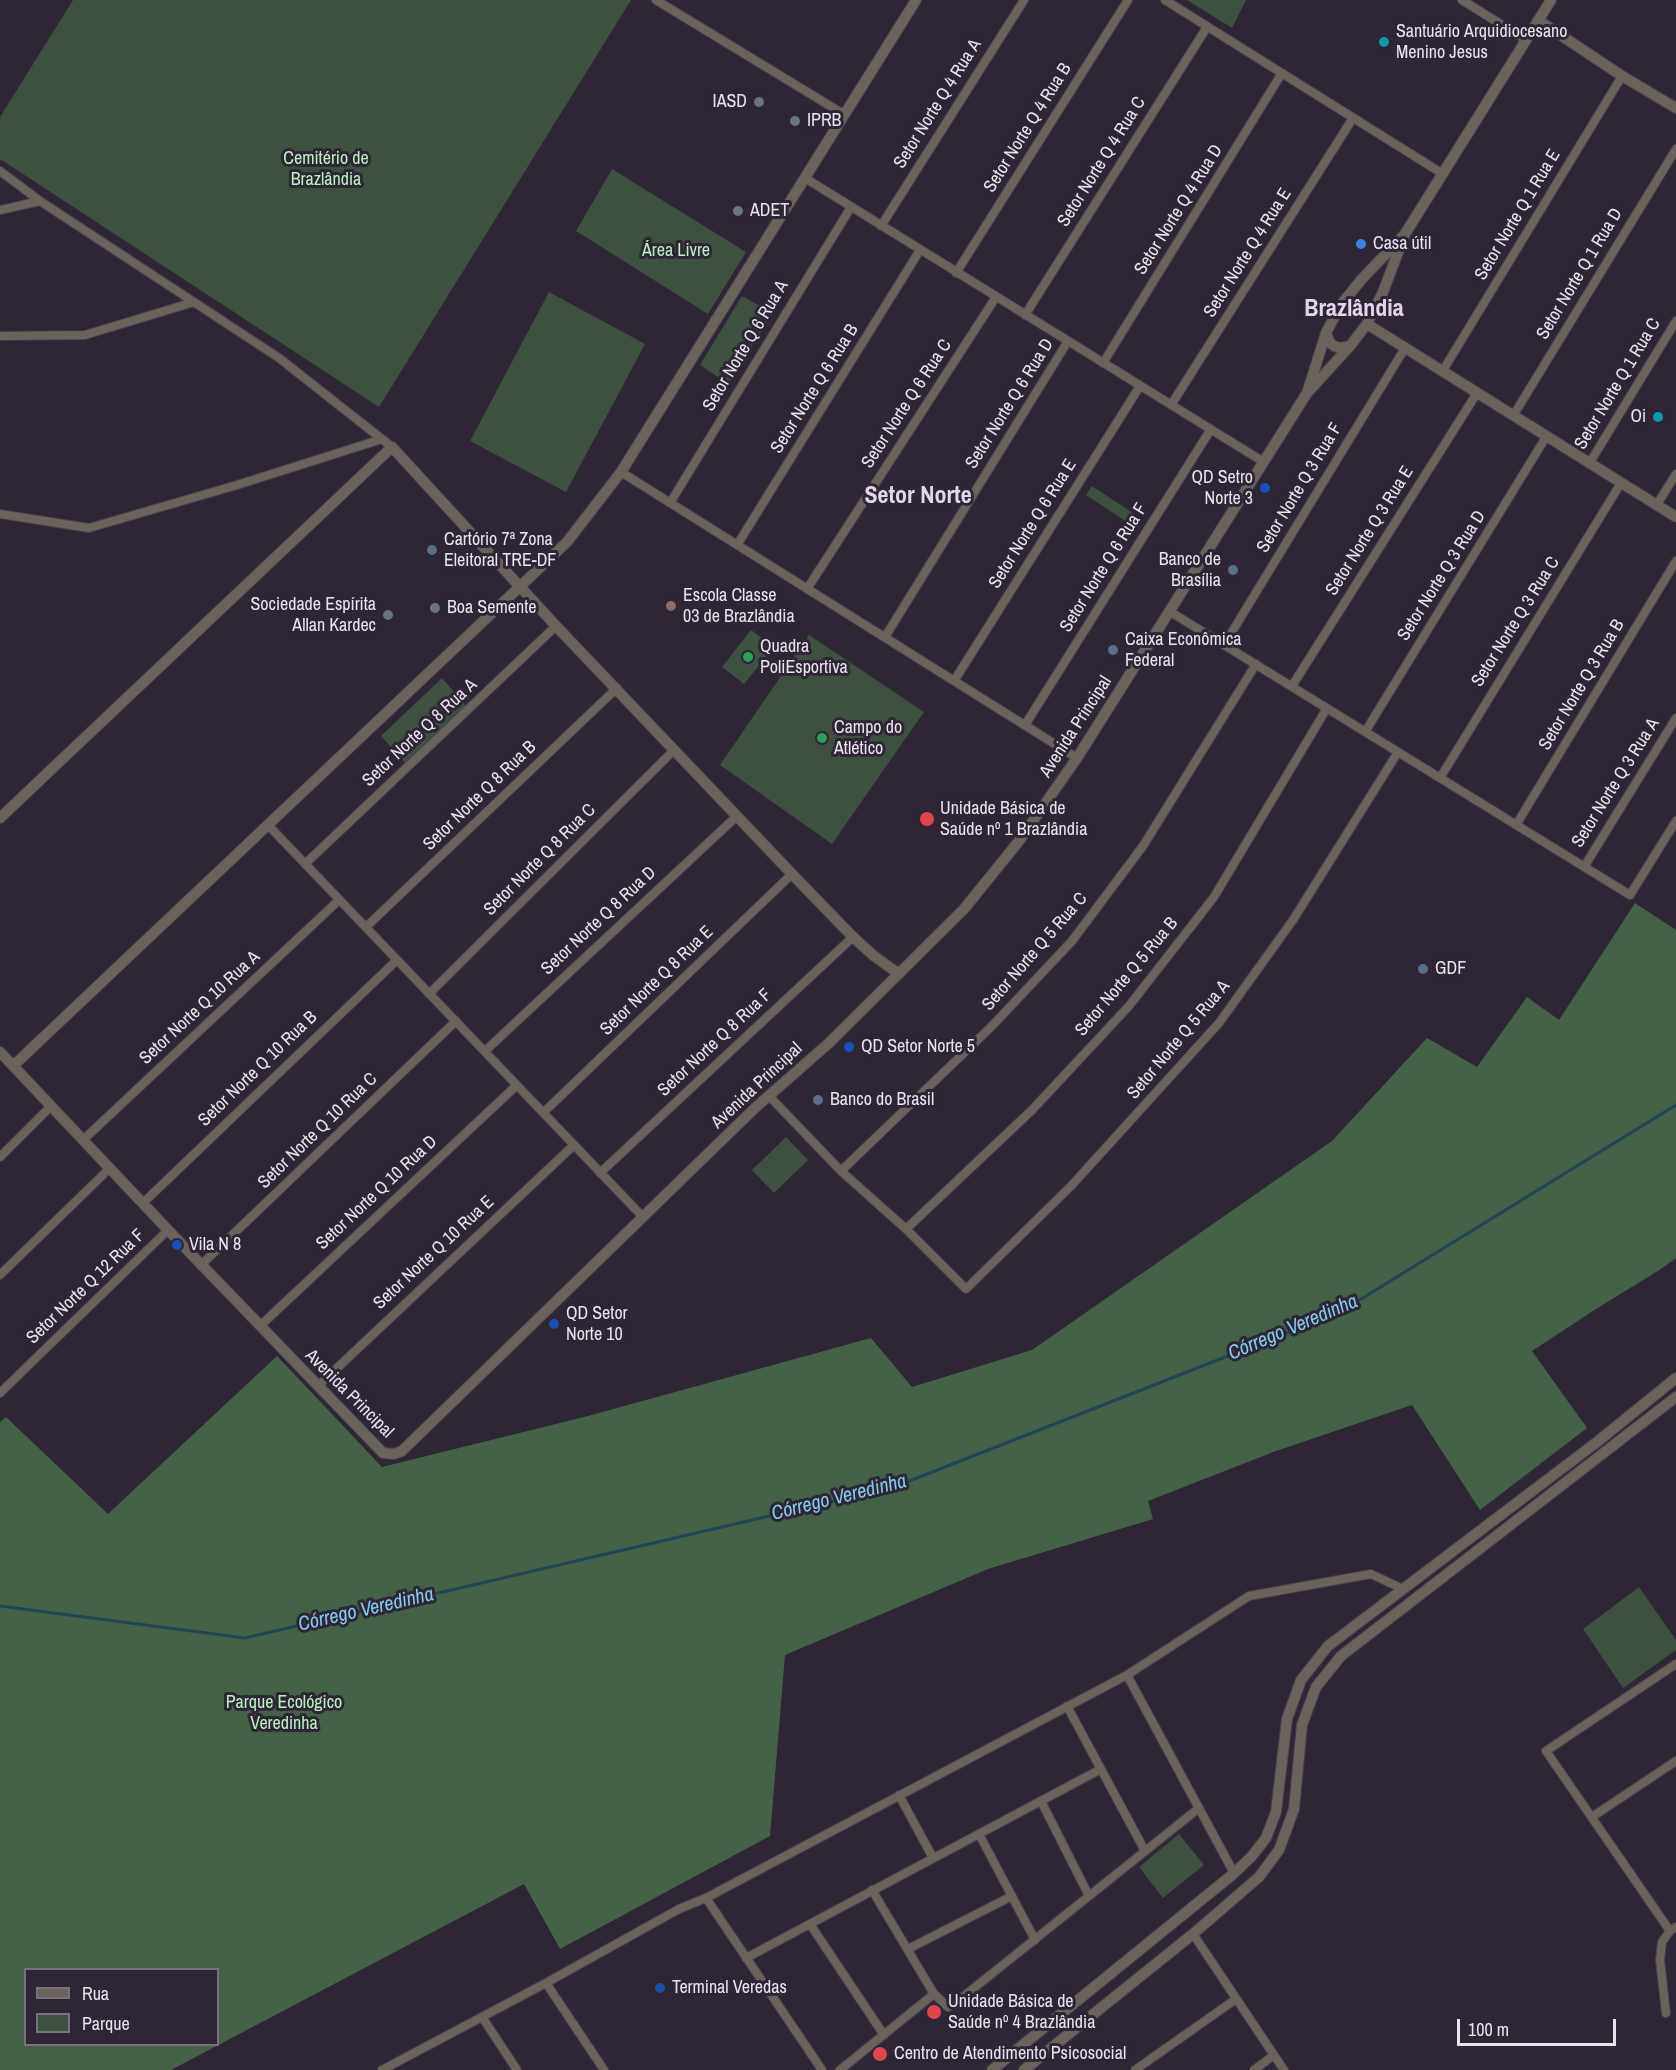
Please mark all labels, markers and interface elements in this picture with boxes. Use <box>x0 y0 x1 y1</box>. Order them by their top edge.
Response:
place label: Santuário Arquidiocesano Menino Jesus <box>1396 21 1568 63</box>
street label: Setor Norte Q 4 Rua A <box>889 35 987 173</box>
marker: Santuário Arquidiocesano Menino Jesus <box>1377 35 1391 49</box>
street label: Setor Norte Q 4 Rua B <box>979 59 1077 197</box>
place label: IASD <box>713 91 747 113</box>
street label: Setor Norte Q 4 Rua C <box>1053 93 1151 231</box>
marker: IASD <box>752 95 766 109</box>
place label: IPRB <box>807 110 841 132</box>
marker: IPRB <box>788 114 802 128</box>
street label: Setor Norte Q 4 Rua D <box>1130 141 1228 279</box>
street label: Setor Norte Q 1 Rua E <box>1471 146 1565 284</box>
park label: Cemitério de Brazlândia <box>283 148 369 190</box>
street label: Setor Norte Q 4 Rua E <box>1199 184 1297 322</box>
place label: ADET <box>750 200 789 222</box>
marker: ADET <box>731 204 745 218</box>
street label: Setor Norte Q 1 Rua D <box>1532 204 1628 344</box>
place label: Casa útil <box>1373 233 1431 255</box>
marker: Casa útil <box>1354 237 1368 251</box>
park label: Área Livre <box>642 240 710 262</box>
street label: Setor Norte Q 6 Rua A <box>699 277 793 415</box>
district label: Brazlândia <box>1304 296 1404 324</box>
street label: Setor Norte Q 1 Rua C <box>1570 314 1666 454</box>
street label: Setor Norte Q 6 Rua B <box>766 320 864 458</box>
street label: Setor Norte Q 6 Rua D <box>961 335 1059 473</box>
street label: Setor Norte Q 6 Rua C <box>857 336 957 472</box>
place label: Oi <box>1630 406 1646 428</box>
marker: Oi <box>1651 410 1665 424</box>
street label: Setor Norte Q 3 Rua F <box>1253 419 1347 557</box>
street label: Setor Norte Q 6 Rua E <box>984 455 1082 593</box>
street label: Setor Norte Q 3 Rua E <box>1321 462 1419 600</box>
place label: QD Setro Norte 3 <box>1191 467 1253 510</box>
marker: QD Setro Norte 3 <box>1258 481 1272 495</box>
district label: Setor Norte <box>864 483 972 511</box>
street label: Setor Norte Q 6 Rua F <box>1056 500 1152 636</box>
street label: Setor Norte Q 3 Rua D <box>1393 507 1491 645</box>
place label: Cartório 7ª Zona Eleitoral TRE-DF <box>444 529 556 572</box>
marker: Cartório 7ª Zona Eleitoral TRE-DF <box>425 543 439 557</box>
place label: Banco de Brasília <box>1159 549 1221 592</box>
street label: Setor Norte Q 3 Rua C <box>1467 553 1565 691</box>
marker: Banco de Brasília <box>1226 563 1240 577</box>
place label: Escola Classe 03 de Brazlândia <box>683 585 795 628</box>
place label: Sociedade Espírita Allan Kardec <box>250 594 376 636</box>
place label: Boa Semente <box>447 597 536 619</box>
marker: Escola Classe 03 de Brazlândia <box>664 599 678 613</box>
marker: Boa Semente <box>428 601 442 615</box>
marker: Sociedade Espírita Allan Kardec <box>381 608 395 622</box>
street label: Setor Norte Q 3 Rua B <box>1535 616 1629 754</box>
place label: Caixa Econômica Federal <box>1125 629 1241 672</box>
place label: Quadra PoliEsportiva <box>760 636 848 678</box>
marker: Caixa Econômica Federal <box>1106 643 1120 657</box>
marker: Quadra PoliEsportiva <box>741 650 755 664</box>
street label: Avenida Principal <box>1035 672 1117 782</box>
street label: Setor Norte Q 8 Rua A <box>358 674 482 792</box>
street label: Setor Norte Q 3 Rua A <box>1567 714 1665 852</box>
place label: Campo do Atlético <box>834 717 902 760</box>
marker: Campo do Atlético <box>815 731 829 745</box>
street label: Setor Norte Q 8 Rua B <box>419 737 541 855</box>
place label: Unidade Básica de Saúde nº 1 Brazlândia <box>940 798 1087 840</box>
street label: Setor Norte Q 8 Rua C <box>480 800 600 920</box>
marker: Unidade Básica de Saúde nº 1 Brazlândia <box>918 810 936 828</box>
street label: Setor Norte Q 8 Rua D <box>537 862 661 980</box>
street label: Setor Norte Q 5 Rua C <box>978 889 1092 1015</box>
street label: Setor Norte Q 5 Rua B <box>1071 913 1183 1041</box>
street label: Setor Norte Q 8 Rua E <box>596 922 718 1040</box>
street label: Setor Norte Q 10 Rua A <box>135 947 265 1069</box>
place label: GDF <box>1435 958 1466 980</box>
marker: GDF <box>1416 962 1430 976</box>
street label: Setor Norte Q 5 Rua A <box>1123 976 1235 1104</box>
street label: Setor Norte Q 8 Rua F <box>654 985 776 1101</box>
street label: Setor Norte Q 10 Rua B <box>194 1007 322 1131</box>
place label: QD Setor Norte 5 <box>861 1036 975 1058</box>
street label: Avenida Principal <box>707 1038 807 1134</box>
marker: QD Setor Norte 5 <box>842 1040 856 1054</box>
street label: Setor Norte Q 10 Rua C <box>254 1069 382 1193</box>
place label: Banco do Brasil <box>830 1089 934 1111</box>
marker: Banco do Brasil <box>811 1093 825 1107</box>
street label: Setor Norte Q 10 Rua D <box>312 1131 442 1255</box>
street label: Setor Norte Q 10 Rua E <box>369 1192 499 1314</box>
street label: Setor Norte Q 12 Rua F <box>22 1225 150 1349</box>
place label: Vila N 8 <box>189 1234 241 1256</box>
marker: Vila N 8 <box>170 1238 184 1252</box>
water label: Córrego Veredinha <box>1225 1290 1361 1366</box>
place label: QD Setor Norte 10 <box>566 1303 628 1346</box>
marker: QD Setor Norte 10 <box>547 1317 561 1331</box>
street label: Avenida Principal <box>300 1345 398 1443</box>
water label: Córrego Veredinha <box>769 1470 909 1526</box>
water label: Córrego Veredinha <box>296 1583 436 1637</box>
park label: Parque Ecológico Veredinha <box>226 1692 342 1734</box>
legend <box>24 1968 219 2046</box>
place label: Terminal Veredas <box>672 1977 787 1999</box>
text: Rua <box>82 1981 109 2006</box>
marker: Terminal Veredas <box>653 1981 667 1995</box>
place label: Unidade Básica de Saúde nº 4 Brazlândia <box>948 1991 1095 2034</box>
marker: Unidade Básica de Saúde nº 4 Brazlândia <box>925 2003 943 2021</box>
scale bar <box>1460 2007 1619 2045</box>
text: Parque <box>82 2011 130 2036</box>
text: 100 m <box>1468 2017 1509 2042</box>
place label: Centro de Atendimento Psicosocial <box>894 2043 1126 2065</box>
marker: Centro de Atendimento Psicosocial <box>871 2045 889 2063</box>

